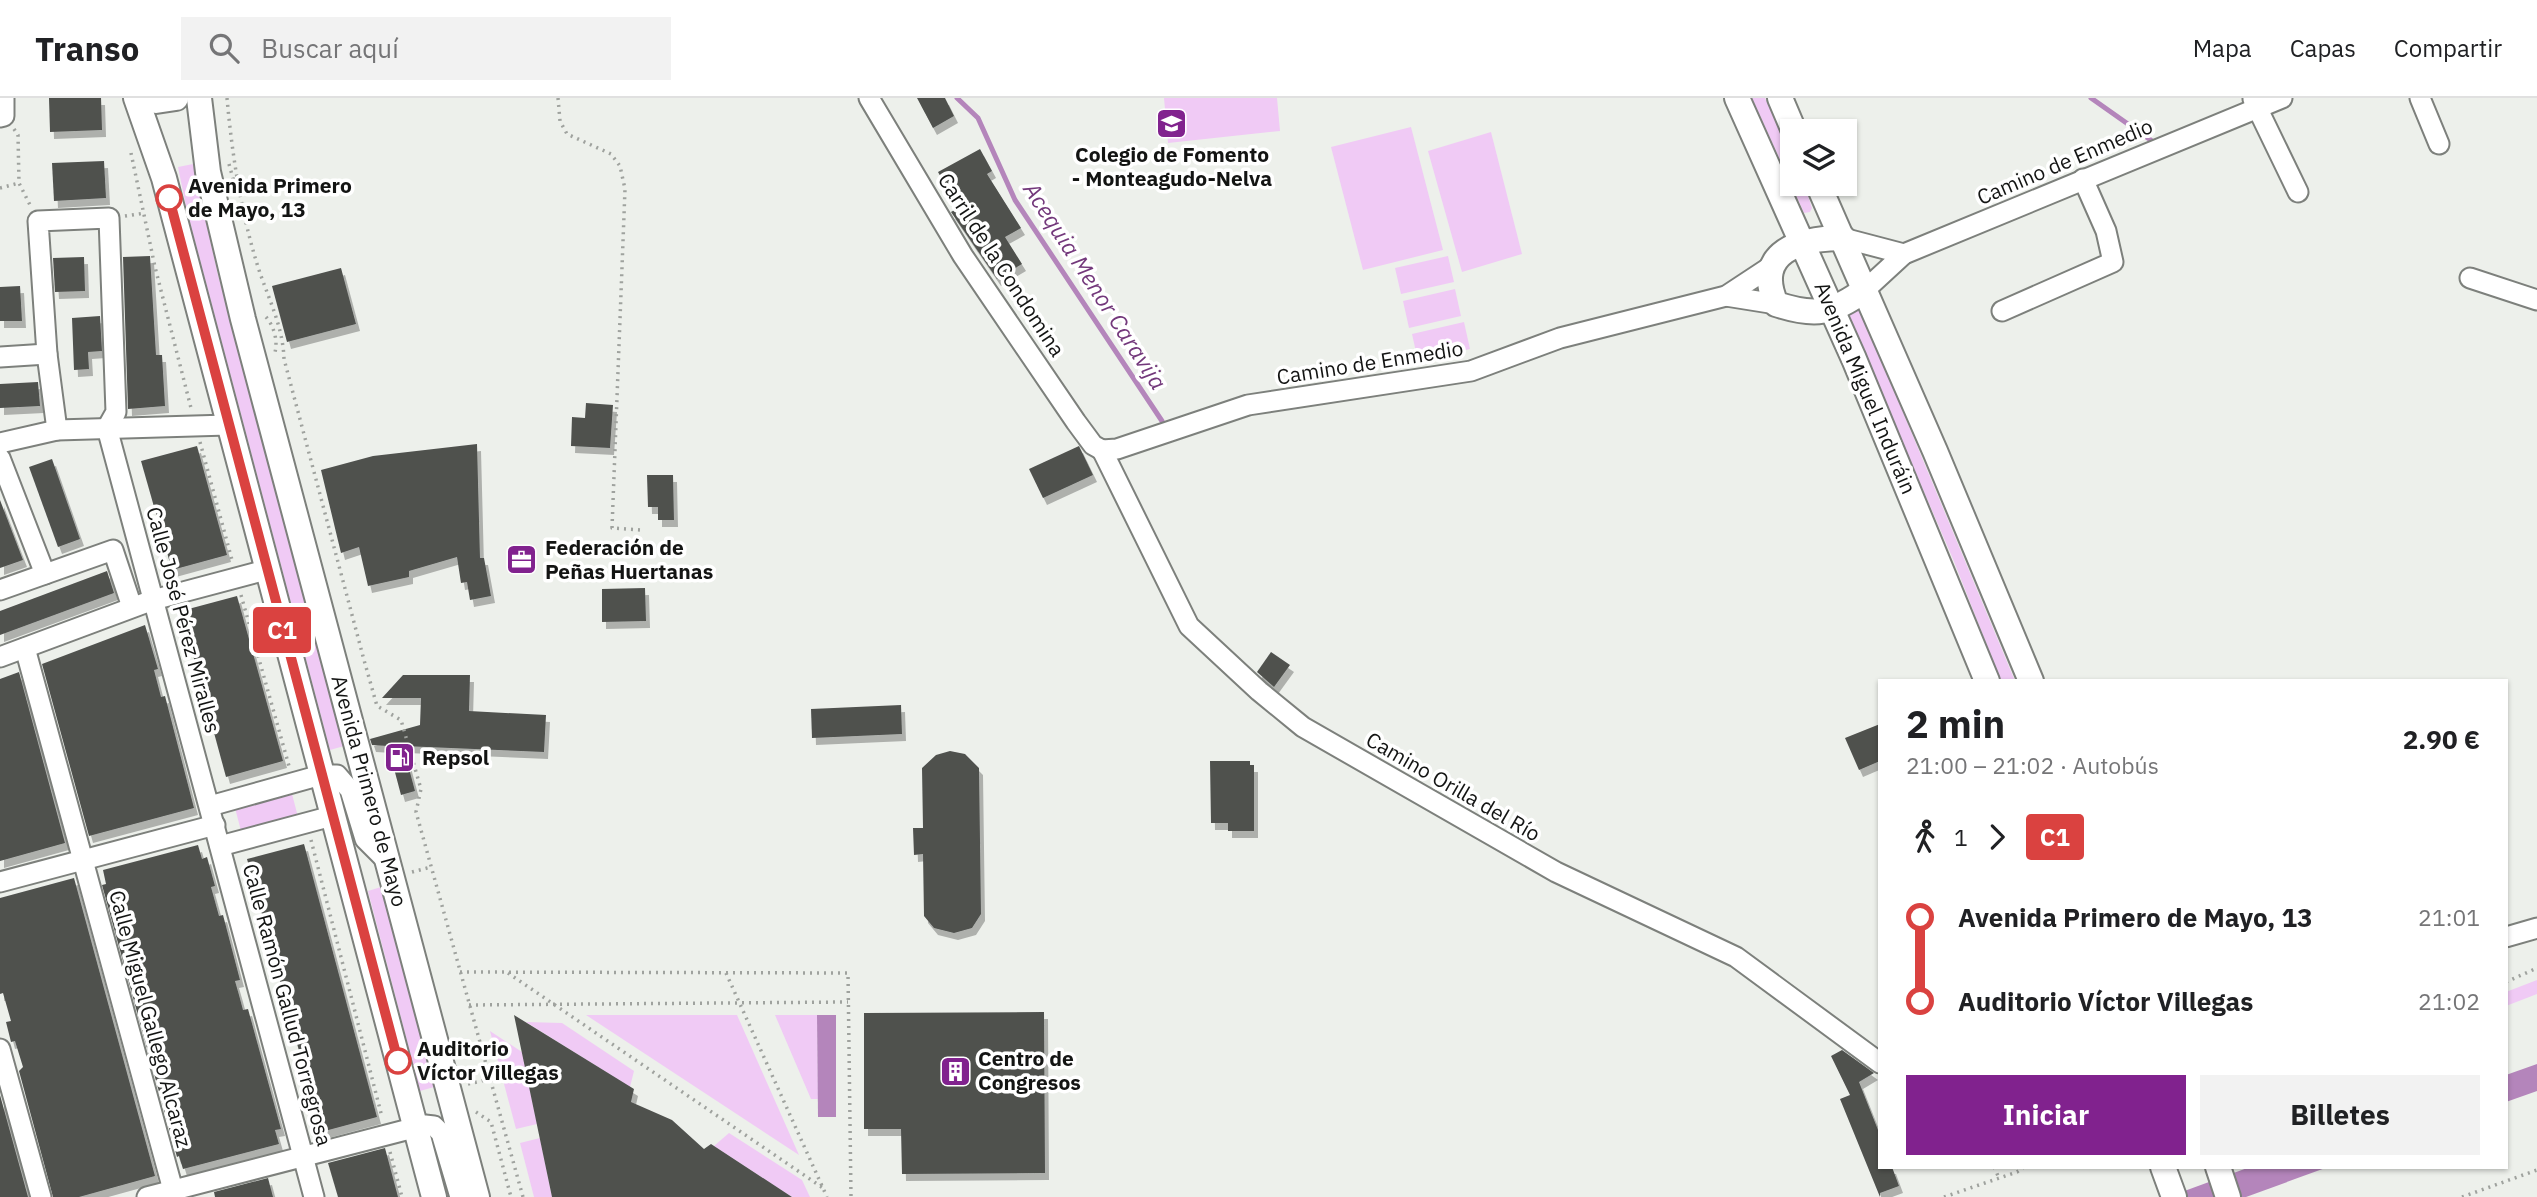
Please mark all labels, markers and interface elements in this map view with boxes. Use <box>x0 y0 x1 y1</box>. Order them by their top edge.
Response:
search box <box>181 17 671 80</box>
text: Transo <box>35 27 139 70</box>
icon: search <box>205 29 243 67</box>
text: Buscar aquí <box>261 31 399 65</box>
text: Mapa <box>2193 32 2252 64</box>
text: Capas <box>2290 32 2356 64</box>
text: Compartir <box>2394 32 2502 64</box>
school or university icon: Colegio de Fomento - Monteagudo-Nelva <box>1155 106 1189 140</box>
street label: Camino de Enmedio <box>1972 111 2157 211</box>
map controls <box>1780 119 1857 196</box>
button: layers <box>1780 119 1857 196</box>
place label: Colegio de Fomento - Monteagudo-Nelva <box>1072 140 1272 192</box>
street label: Carril de la Condomina <box>932 167 1072 362</box>
place label: Avenida Primero de Mayo, 13 <box>188 171 352 223</box>
water label: Acequia Menor Caravija <box>1017 175 1174 395</box>
marker: Avenida Primero de Mayo, 13 <box>156 185 182 211</box>
street label: Avenida Miguel Induráin <box>1808 277 1923 498</box>
street label: Camino de Enmedio <box>1275 333 1465 391</box>
street label: Calle José Pérez Miralles <box>140 504 228 736</box>
place label: Federación de Peñas Huertanas <box>545 533 713 585</box>
office icon: Federación de Peñas Huertanas <box>505 543 539 577</box>
line badge: C1 <box>250 607 314 653</box>
text: C1 <box>267 614 297 646</box>
street label: Avenida Primero de Mayo <box>326 672 414 910</box>
text: 2 min <box>1906 699 2005 748</box>
text: 2.90 € <box>2403 722 2480 756</box>
street label: Camino Orilla del Río <box>1361 725 1546 847</box>
fuel station icon: Repsol <box>382 741 416 775</box>
place label: Repsol <box>422 743 489 771</box>
text: 21:00 – 21:02 · Autobús <box>1906 750 2159 780</box>
icon: walk <box>1906 818 1944 856</box>
icon: forward <box>1978 818 2016 856</box>
text: C1 <box>2040 821 2070 853</box>
text: 1 <box>1954 822 1968 852</box>
street label: Calle Ramón Gallud Torregrosa <box>237 861 339 1149</box>
street label: Calle Miguel Gallego Alcaraz <box>103 887 199 1151</box>
text: Avenida Primero de Mayo, 13 <box>1958 900 2313 934</box>
text: 21:01 <box>2418 902 2480 932</box>
text: Auditorio Víctor Villegas <box>1958 984 2253 1018</box>
text: 21:02 <box>2418 986 2480 1016</box>
place label: Auditorio Víctor Villegas <box>417 1034 559 1086</box>
place label: Centro de Congresos <box>978 1044 1081 1096</box>
marker: Auditorio Víctor Villegas <box>385 1048 411 1074</box>
building icon: Centro de Congresos <box>938 1054 972 1088</box>
button: Iniciar <box>1906 1075 2186 1155</box>
button: Billetes <box>2200 1075 2480 1155</box>

